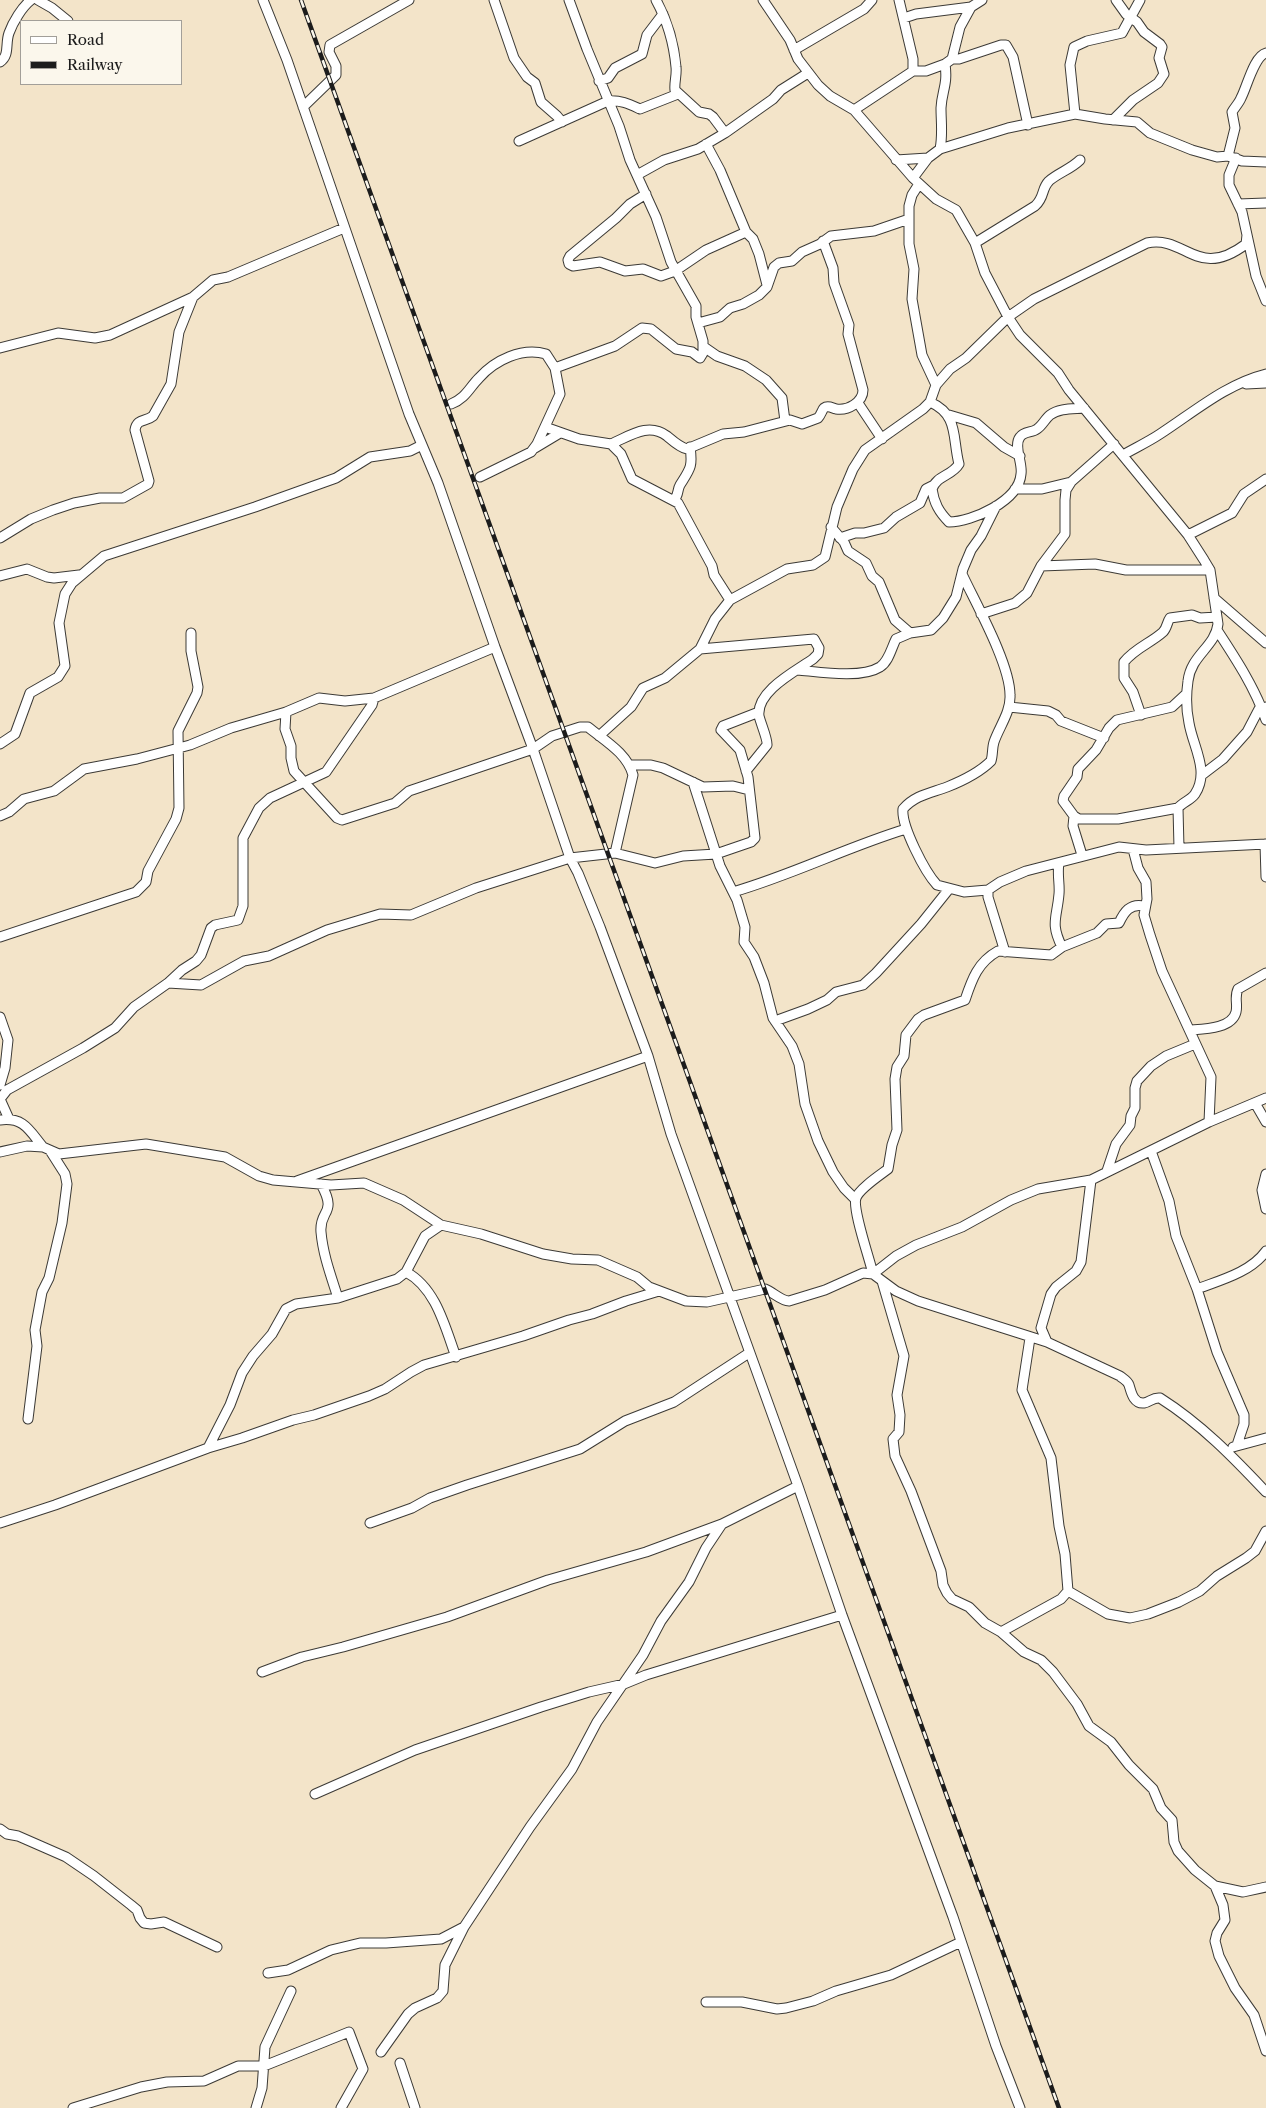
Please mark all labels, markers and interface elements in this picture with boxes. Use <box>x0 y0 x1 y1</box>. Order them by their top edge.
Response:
legend <box>20 20 182 85</box>
text: Road <box>67 30 104 49</box>
text: Railway <box>67 55 123 74</box>

